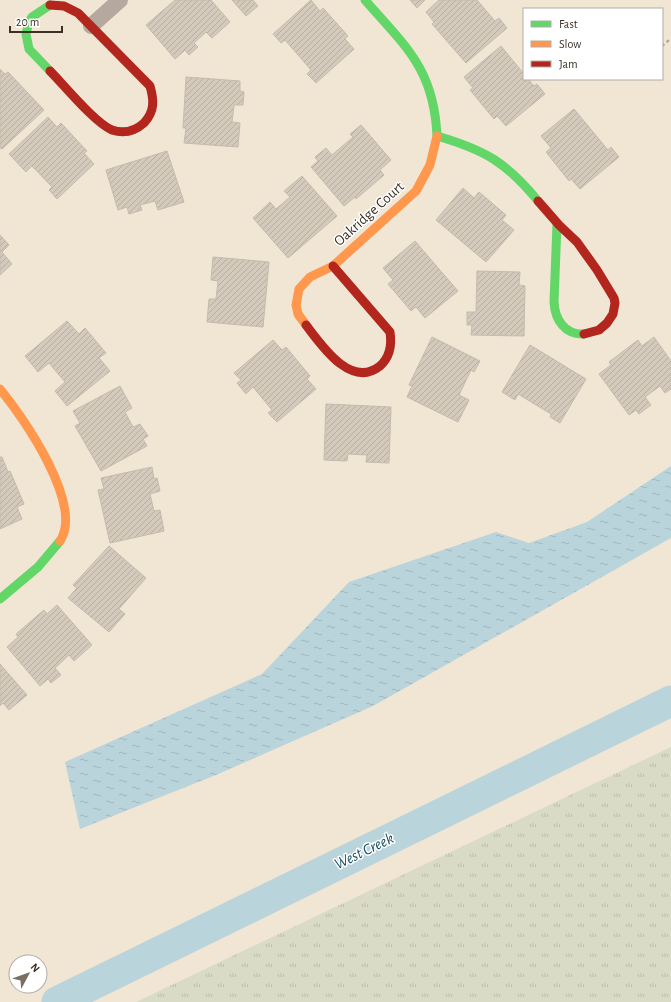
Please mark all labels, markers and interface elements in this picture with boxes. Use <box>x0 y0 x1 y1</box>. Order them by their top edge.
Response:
scale bar <box>10 8 62 34</box>
legend <box>523 8 663 80</box>
text: 20 m <box>16 16 39 28</box>
text: Fast <box>559 18 578 30</box>
text: Slow <box>559 38 581 50</box>
text: Jam <box>559 58 578 70</box>
street label: Oakridge Court <box>331 179 407 249</box>
water label: West Creek <box>332 830 396 872</box>
north arrow <box>8 954 48 994</box>
text: N <box>29 961 42 974</box>

